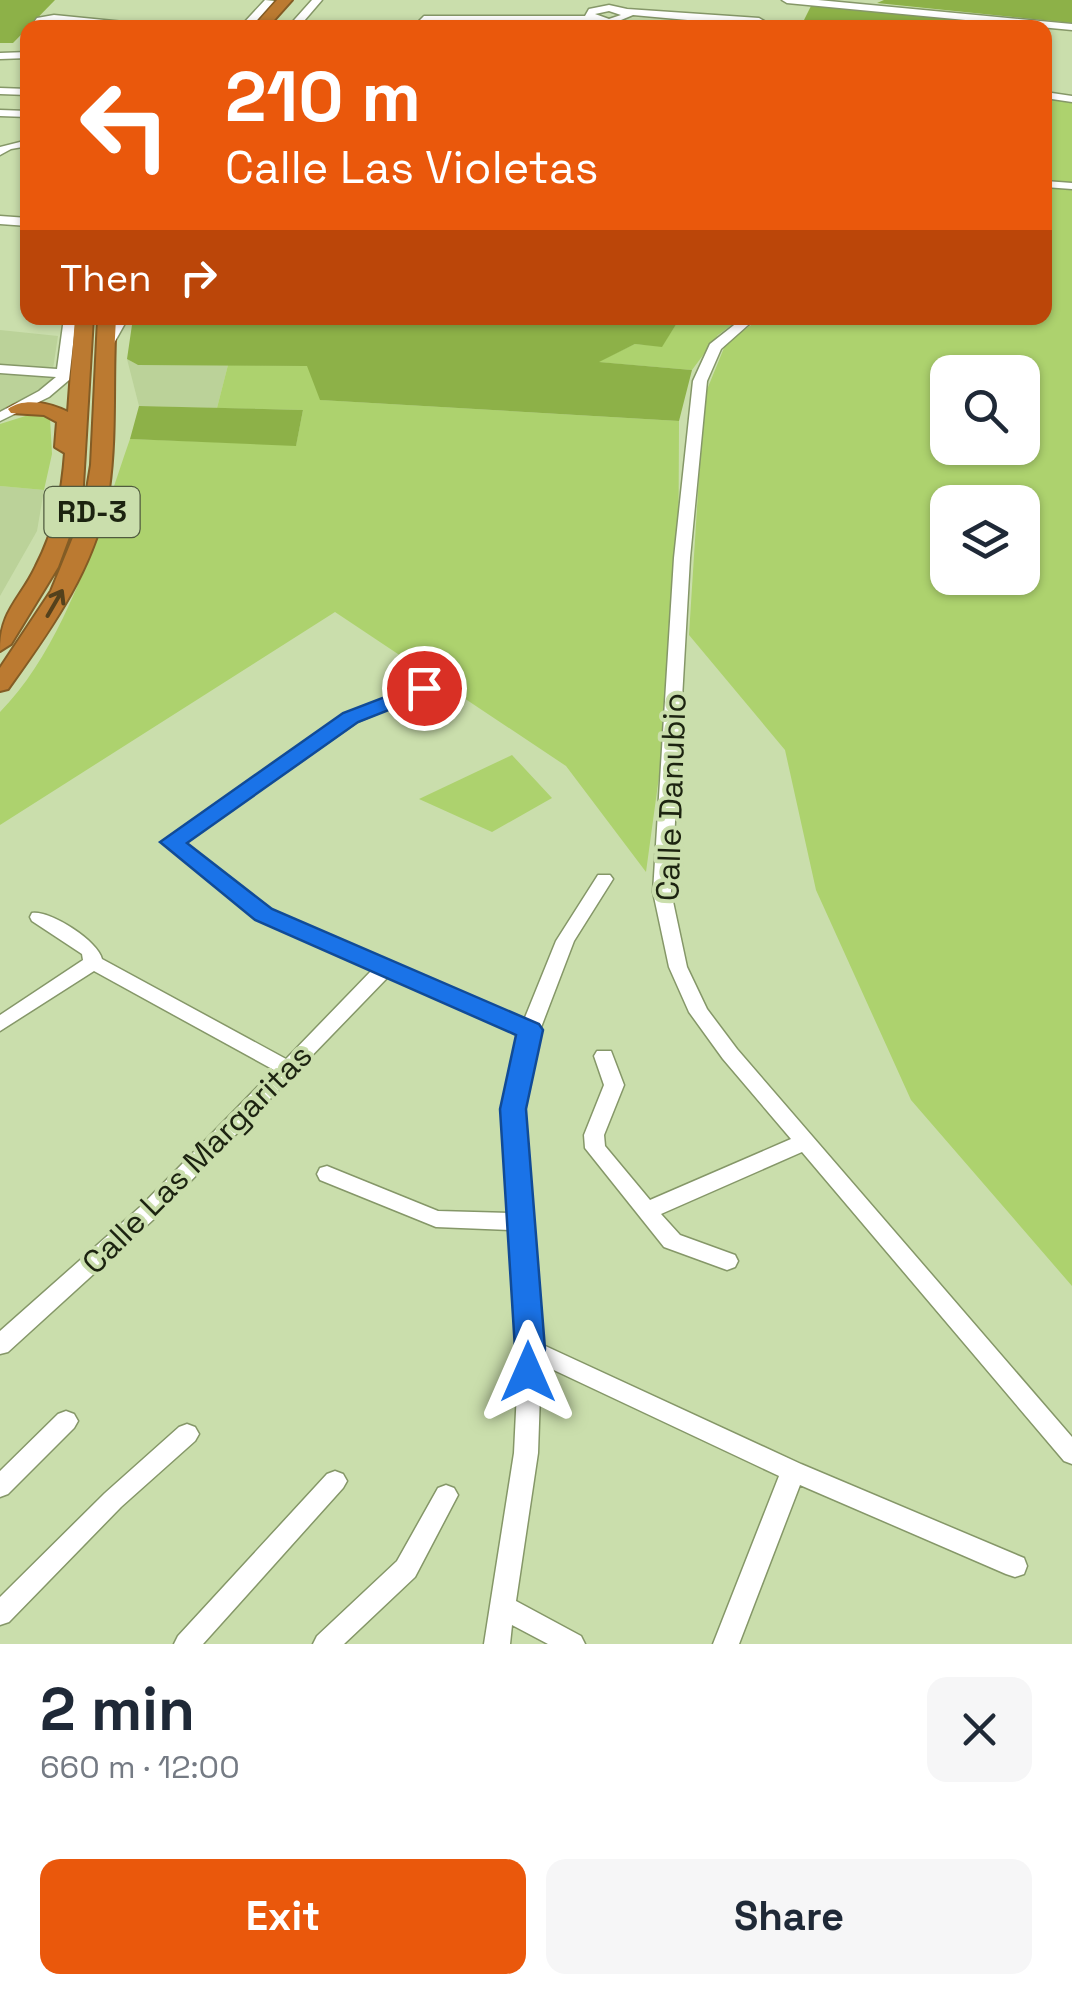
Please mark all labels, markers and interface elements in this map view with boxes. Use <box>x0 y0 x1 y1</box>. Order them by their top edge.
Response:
text: 210 m <box>225 52 421 141</box>
icon: left <box>60 60 190 190</box>
text: Calle Las Violetas <box>225 139 598 196</box>
icon: right <box>171 250 226 305</box>
text: Then <box>60 254 151 302</box>
map controls <box>930 355 1040 595</box>
button: search <box>930 355 1040 465</box>
button: layers <box>930 485 1040 595</box>
road number: RD-3 <box>44 487 140 537</box>
one-way arrow <box>45 589 65 618</box>
pin <box>382 646 467 731</box>
icon: arrive <box>397 661 452 716</box>
street label: Calle Danubio <box>647 692 695 902</box>
street label: Calle Las Margaritas <box>74 1036 320 1282</box>
position arrow <box>476 1320 580 1424</box>
text: 2 min <box>40 1671 195 1748</box>
button: close <box>927 1677 1032 1782</box>
text: 660 m · 12:00 <box>40 1747 240 1787</box>
button: Exit <box>40 1859 526 1974</box>
button: Share <box>546 1859 1032 1974</box>

